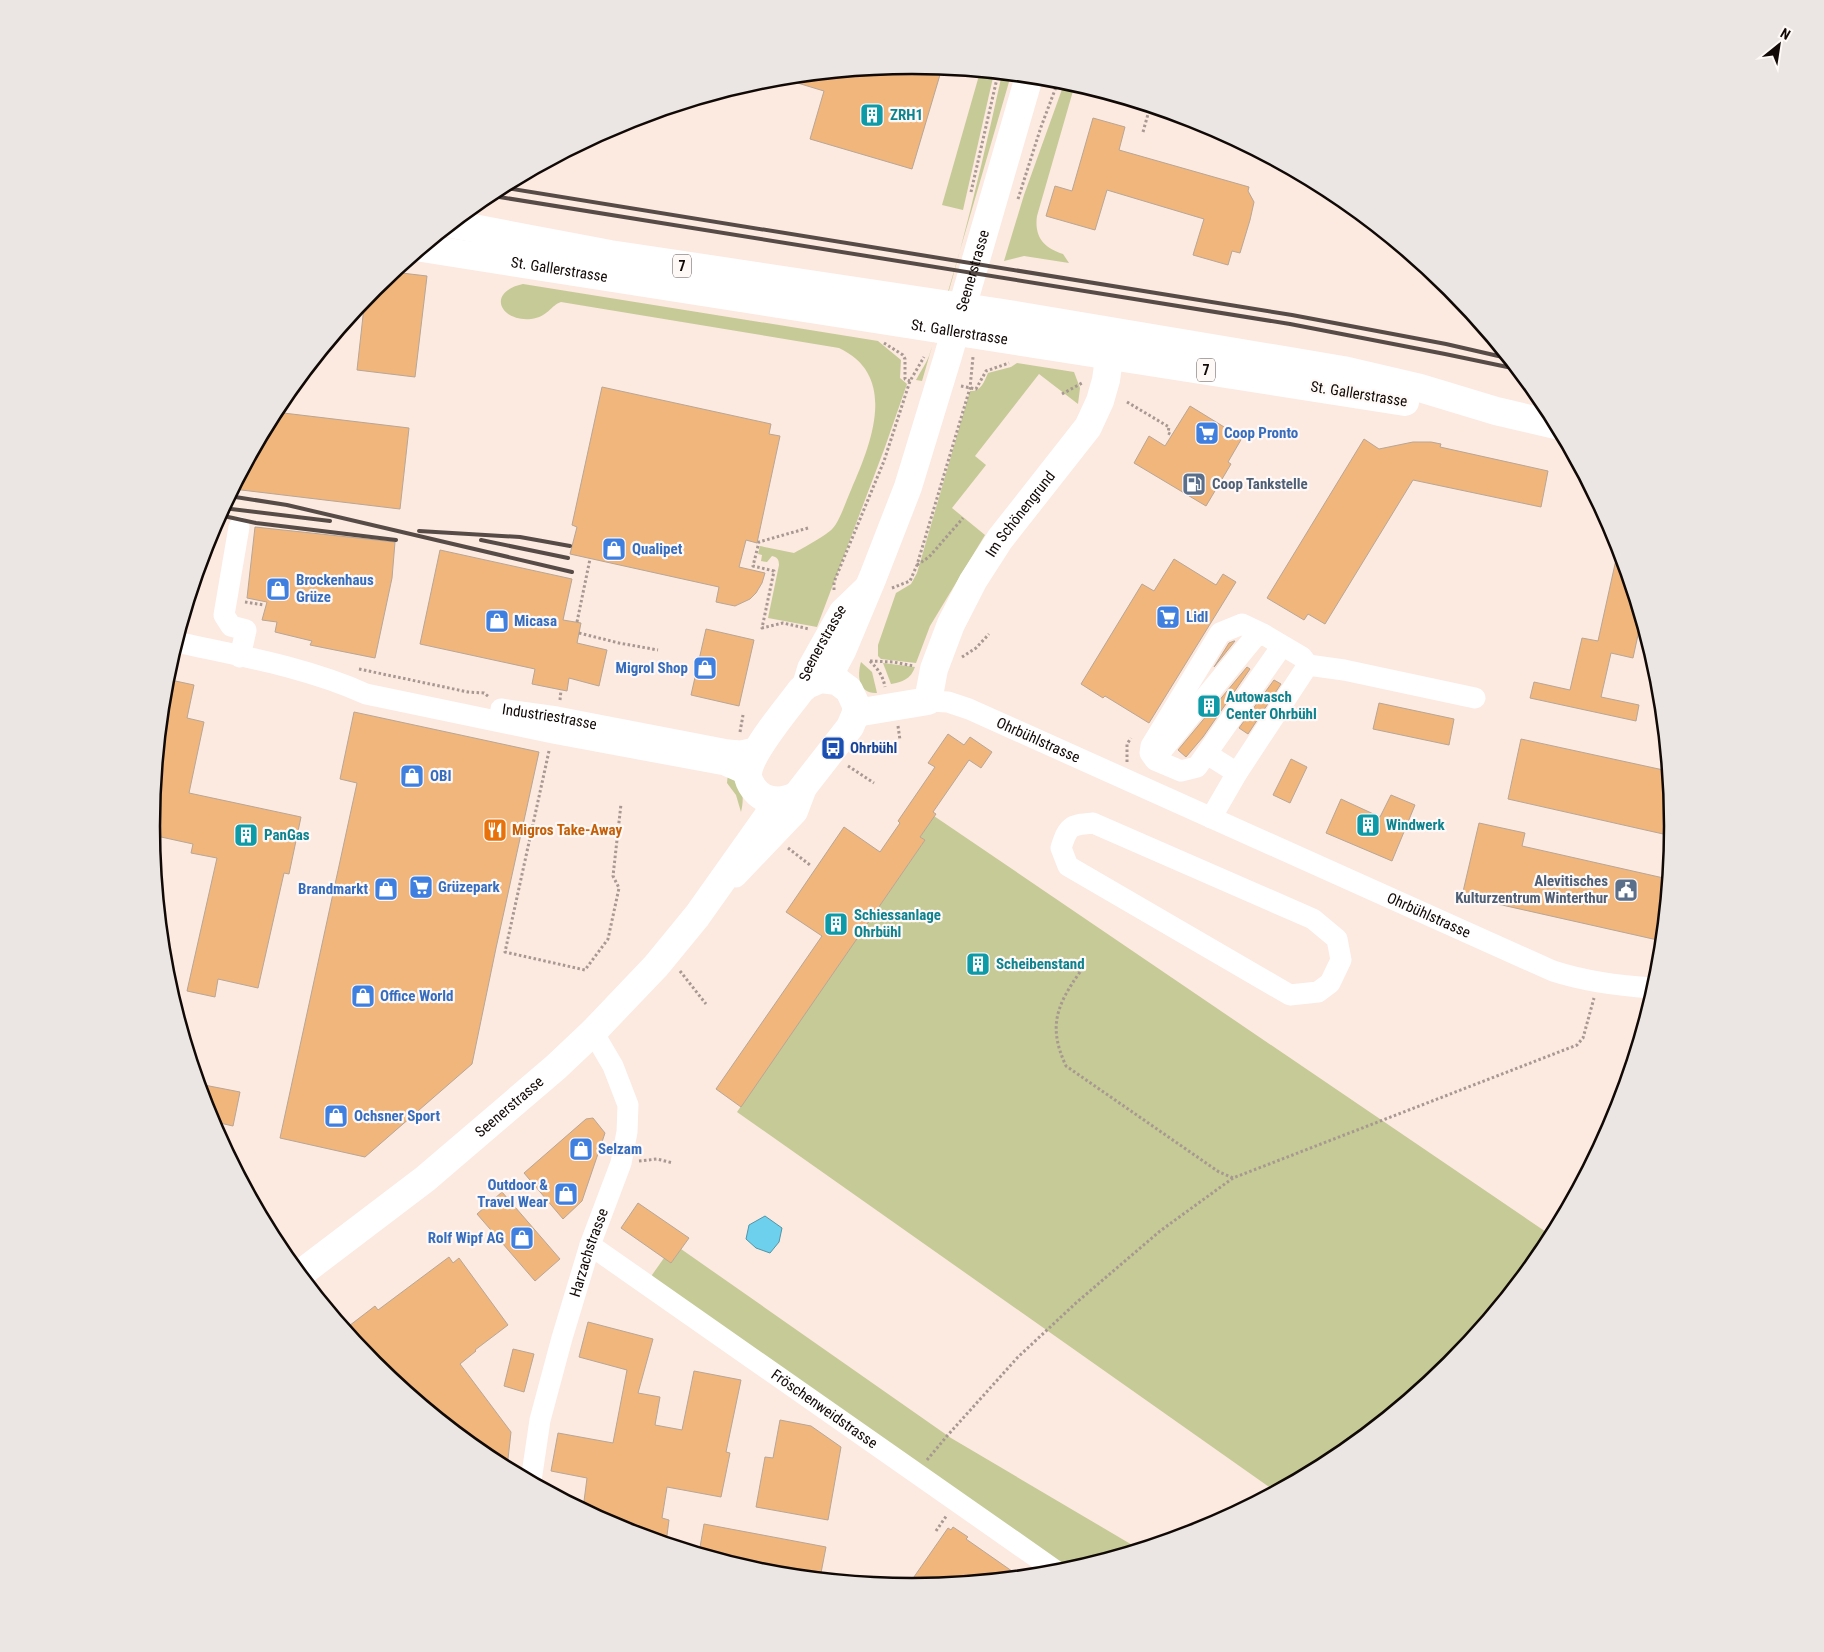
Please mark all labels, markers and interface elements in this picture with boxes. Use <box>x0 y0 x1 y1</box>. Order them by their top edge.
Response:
north arrow <box>1754 20 1804 70</box>
text: N <box>1778 25 1793 43</box>
building icon: ZRH1 <box>859 102 885 128</box>
place label: ZRH1 <box>890 106 923 124</box>
street label: Seenerstrasse <box>952 228 993 314</box>
street label: St. Gallerstrasse <box>510 253 609 286</box>
road number: 7 <box>673 255 691 278</box>
street label: St. Gallerstrasse <box>910 316 1009 349</box>
road number: 7 <box>1197 358 1215 382</box>
street label: St. Gallerstrasse <box>1309 377 1409 411</box>
supermarket icon: Coop Pronto <box>1194 420 1220 446</box>
place label: Coop Pronto <box>1224 424 1298 442</box>
street label: Im Schönengrund <box>982 467 1059 560</box>
fuel station icon: Coop Tankstelle <box>1181 471 1207 497</box>
place label: Coop Tankstelle <box>1212 475 1308 493</box>
shop icon: Qualipet <box>601 536 627 562</box>
place label: Qualipet <box>632 540 683 558</box>
place label: Brockenhaus Grüze <box>296 571 374 606</box>
shop icon: Brockenhaus Grüze <box>265 576 291 602</box>
street label: Seenerstrasse <box>795 600 850 683</box>
supermarket icon: Lidl <box>1155 604 1181 630</box>
shop icon: Micasa <box>484 608 510 634</box>
place label: Lidl <box>1186 608 1208 626</box>
place label: Micasa <box>514 612 557 630</box>
shop icon: Migrol Shop <box>692 655 718 681</box>
place label: Migrol Shop <box>616 659 688 677</box>
place label: Autowasch Center Ohrbühl <box>1226 688 1317 723</box>
building icon: Autowasch Center Ohrbühl <box>1196 693 1222 719</box>
street label: Industriestrasse <box>501 700 598 733</box>
street label: Ohrbühlstrasse <box>994 713 1083 767</box>
bus stop icon: Ohrbühl <box>820 735 846 761</box>
place label: Ohrbühl <box>850 739 897 757</box>
shop icon: OBI <box>399 763 425 789</box>
place label: OBI <box>430 767 452 785</box>
building icon: Windwerk <box>1355 812 1381 838</box>
place label: Windwerk <box>1386 816 1445 834</box>
restaurant icon: Migros Take-Away <box>482 817 508 843</box>
place label: Migros Take-Away <box>512 821 622 839</box>
building icon: PanGas <box>233 822 259 848</box>
place label: PanGas <box>264 826 310 844</box>
place label: Alevitisches Kulturzentrum Winterthur <box>1455 872 1608 907</box>
supermarket icon: Grüzepark <box>408 874 434 900</box>
shop icon: Brandmarkt <box>373 876 399 902</box>
public building icon: Alevitisches Kulturzentrum Winterthur <box>1613 877 1639 903</box>
place label: Grüzepark <box>438 878 500 896</box>
place label: Brandmarkt <box>298 880 368 898</box>
street label: Ohrbühlstrasse <box>1384 889 1473 942</box>
place label: Schiessanlage Ohrbühl <box>854 906 941 941</box>
building icon: Schiessanlage Ohrbühl <box>823 911 849 937</box>
building icon: Scheibenstand <box>965 951 991 977</box>
place label: Scheibenstand <box>996 955 1085 973</box>
shop icon: Office World <box>350 983 376 1009</box>
place label: Office World <box>380 987 454 1005</box>
street label: Seenerstrasse <box>472 1073 547 1141</box>
shop icon: Ochsner Sport <box>323 1103 349 1129</box>
place label: Ochsner Sport <box>354 1107 440 1125</box>
shop icon: Selzam <box>568 1136 594 1162</box>
place label: Selzam <box>598 1140 642 1158</box>
place label: Outdoor & Travel Wear <box>477 1176 548 1211</box>
shop icon: Outdoor & Travel Wear <box>553 1181 579 1207</box>
street label: Harzachstrasse <box>566 1206 612 1299</box>
shop icon: Rolf Wipf AG <box>509 1225 535 1251</box>
place label: Rolf Wipf AG <box>428 1229 504 1247</box>
street label: Fröschenweidstrasse <box>768 1366 881 1452</box>

